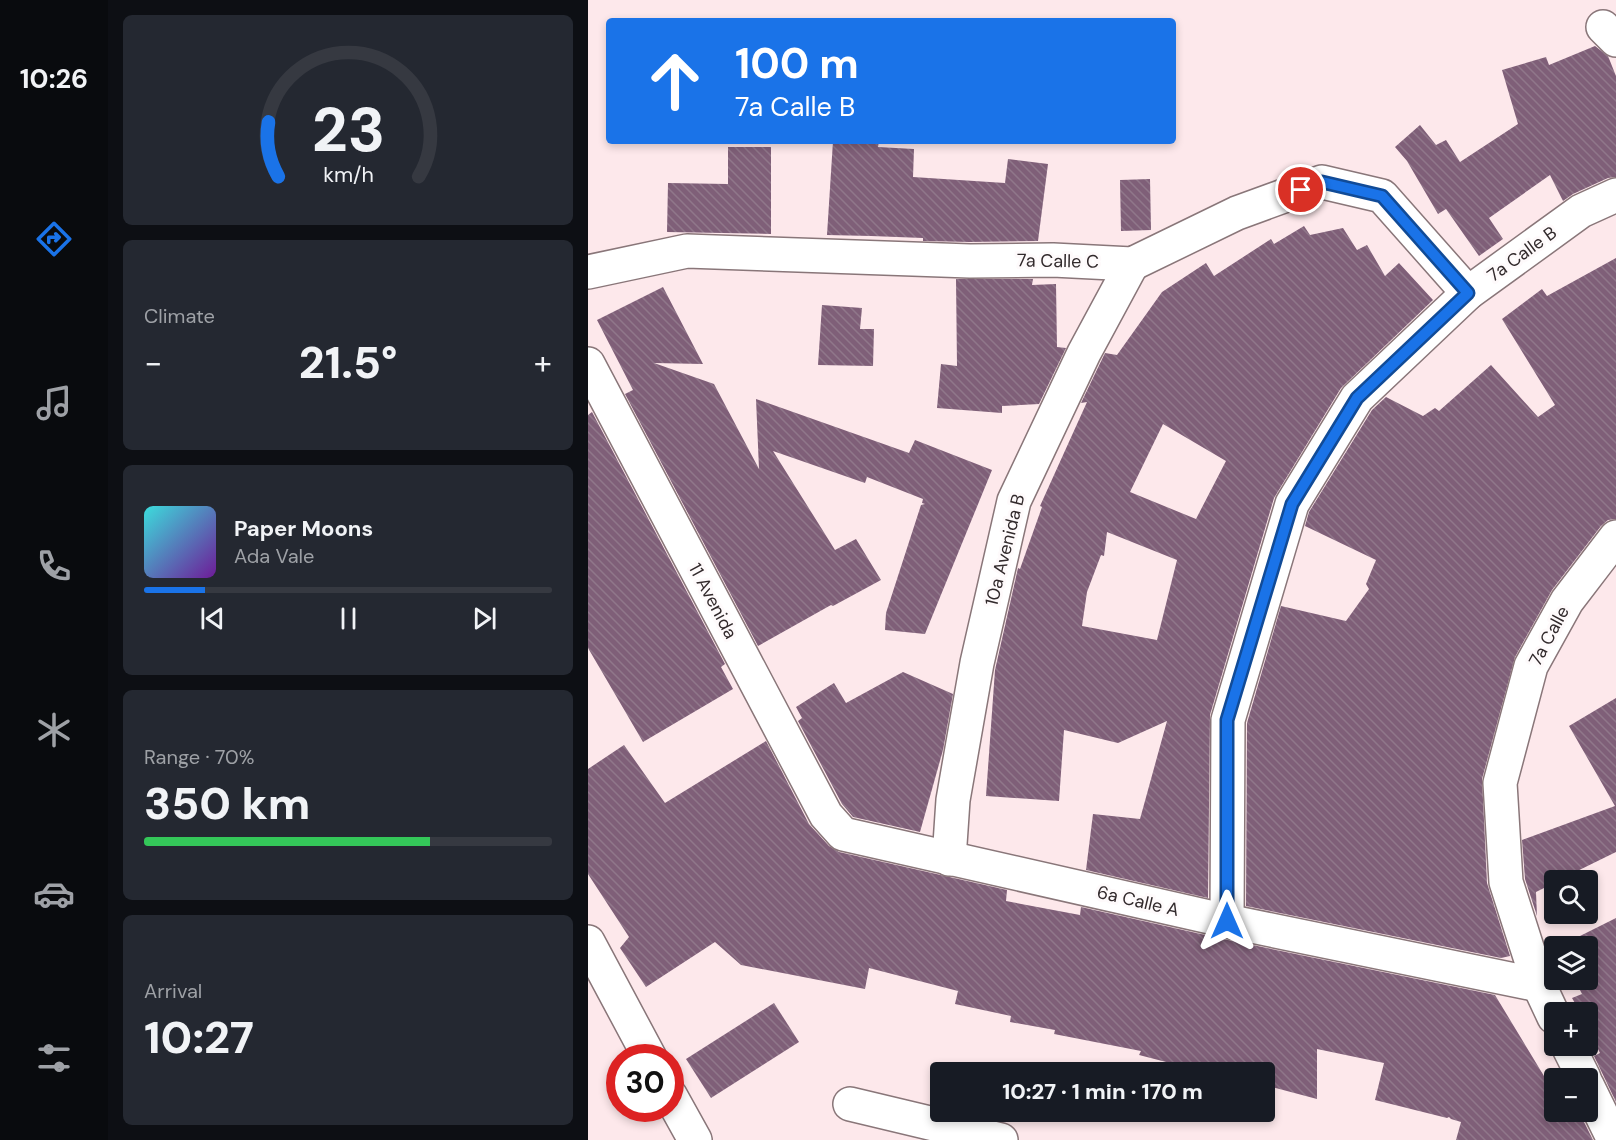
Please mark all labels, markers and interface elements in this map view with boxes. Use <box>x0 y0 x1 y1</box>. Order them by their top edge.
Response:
text: 100 m <box>735 36 859 91</box>
icon: ahead <box>636 42 714 120</box>
text: 10:26 <box>20 61 88 96</box>
text: 23 <box>311 89 385 170</box>
text: 7a Calle B <box>735 89 855 124</box>
text: km/h <box>323 161 373 189</box>
pin <box>1275 164 1326 215</box>
icon: arrive <box>1284 173 1317 206</box>
icon: directions <box>33 218 75 260</box>
street label: 7a Calle B <box>1483 221 1562 287</box>
street label: 7a Calle C <box>1017 248 1099 274</box>
text: Climate <box>144 303 215 329</box>
text: 21.5° <box>299 333 397 392</box>
text: − <box>144 341 162 384</box>
text: + <box>534 341 552 384</box>
icon: music <box>33 382 75 424</box>
street label: 10a Avenida B <box>980 492 1030 608</box>
text: Paper Moons <box>234 514 373 543</box>
text: Ada Vale <box>234 543 314 569</box>
icon: phone <box>33 545 75 587</box>
street label: 11 Avenida <box>683 559 743 643</box>
icon: previous <box>196 602 229 635</box>
icon: pause <box>332 602 365 635</box>
icon: next <box>468 602 501 635</box>
street label: 7a Calle <box>1523 602 1575 670</box>
icon: climate <box>33 709 75 751</box>
text: Range · 70% <box>144 744 254 770</box>
text: 350 km <box>144 774 310 833</box>
map controls <box>1544 870 1598 1122</box>
button: search <box>1544 870 1598 924</box>
icon: car <box>33 873 75 915</box>
street label: 6a Calle A <box>1095 880 1181 922</box>
position arrow <box>1195 889 1259 953</box>
button: layers <box>1544 936 1598 990</box>
text: Arrival <box>144 978 202 1004</box>
button: + <box>1544 1002 1598 1056</box>
text: 10:27 <box>144 1008 254 1067</box>
icon: filters <box>33 1037 75 1079</box>
speed limit sign: 30 <box>606 1044 684 1122</box>
button: − <box>1544 1068 1598 1122</box>
text: 10:27 · 1 min · 170 m <box>1002 1077 1203 1106</box>

